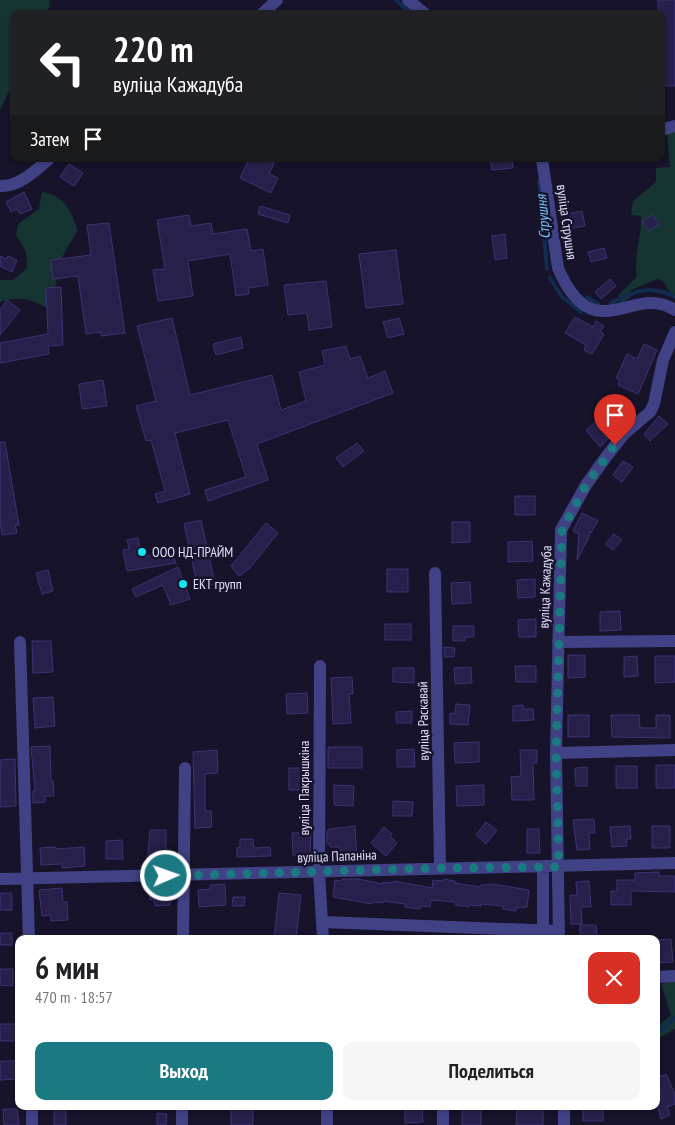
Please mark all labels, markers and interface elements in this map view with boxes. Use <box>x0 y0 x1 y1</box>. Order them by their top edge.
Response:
text: 220 m <box>113 26 194 72</box>
icon: left <box>30 30 95 95</box>
text: вуліца Кажадуба <box>113 70 243 98</box>
icon: arrive <box>79 125 107 153</box>
text: Затем <box>30 127 69 151</box>
street label: вуліца Струшня <box>553 183 581 261</box>
water label: Струшня <box>531 193 554 240</box>
pin <box>594 394 636 445</box>
icon: arrive <box>601 401 629 429</box>
place label: ООО НД-ПРАЙМ <box>152 543 233 561</box>
street label: вуліца Кажадуба <box>535 545 555 629</box>
marker: ООО НД-ПРАЙМ <box>136 546 148 558</box>
place label: ЕКТ групп <box>193 575 242 593</box>
marker: ЕКТ групп <box>177 578 189 590</box>
street label: вуліца Раскавай <box>413 681 433 761</box>
street label: вуліца Пакрышкіна <box>295 741 313 835</box>
street label: вуліца Папаніна <box>297 846 377 866</box>
position arrow <box>139 849 191 901</box>
text: 6 мин <box>35 948 99 987</box>
button: close <box>588 952 640 1004</box>
text: 470 m · 18:57 <box>35 987 113 1007</box>
button: Выход <box>35 1042 333 1100</box>
button: Поделиться <box>343 1042 640 1100</box>

